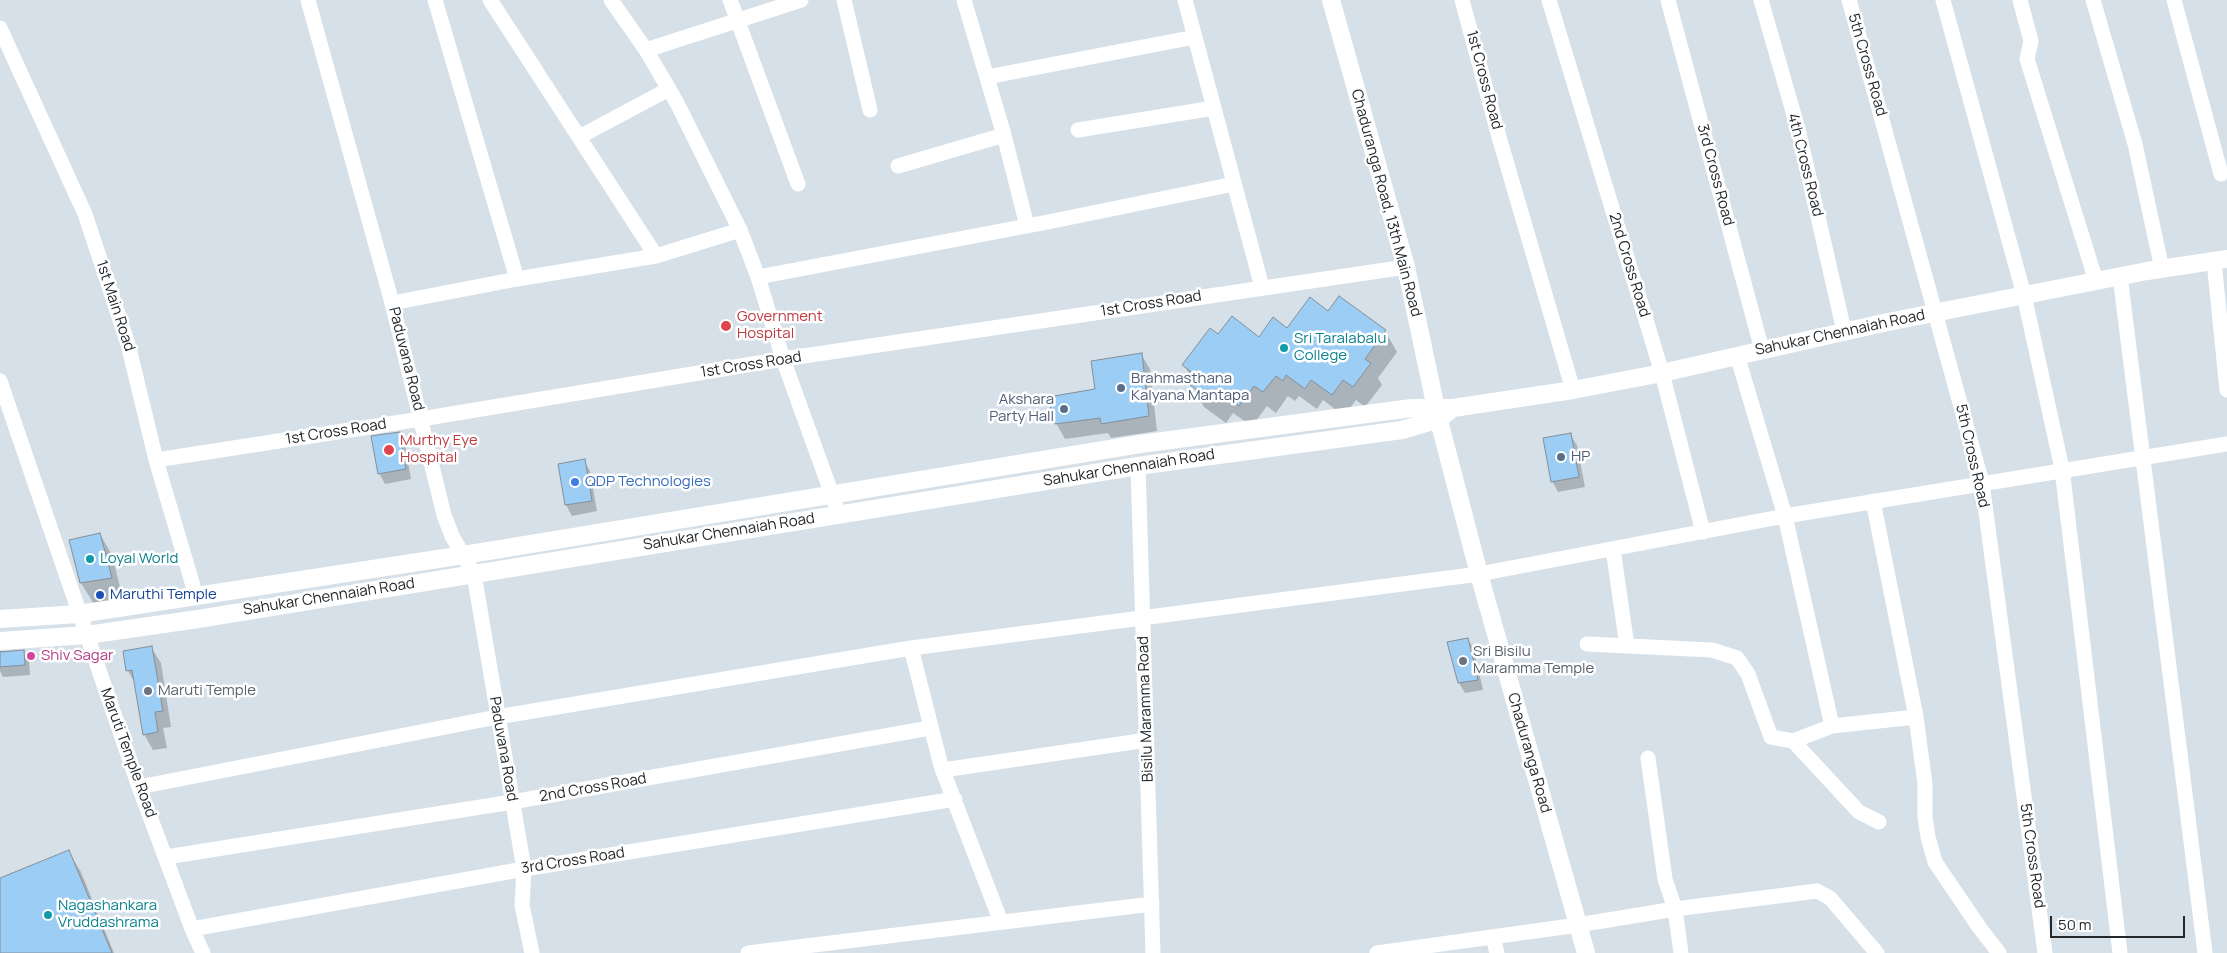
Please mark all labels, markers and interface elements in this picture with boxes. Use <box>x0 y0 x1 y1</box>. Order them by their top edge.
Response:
street label: 5th Cross Road <box>1844 12 1890 118</box>
street label: 1st Cross Road <box>1462 28 1506 132</box>
street label: Chaduranga Road, 13th Main Road <box>1347 87 1425 319</box>
street label: 4th Cross Road <box>1783 111 1827 219</box>
street label: 3rd Cross Road <box>1693 122 1737 228</box>
street label: 2nd Cross Road <box>1605 211 1653 319</box>
street label: 1st Main Road <box>92 258 138 354</box>
street label: 1st Cross Road <box>1099 287 1203 321</box>
street label: Paduvana Road <box>384 305 428 413</box>
street label: Sahukar Chennaiah Road <box>1753 306 1927 360</box>
place label: Government Hospital <box>737 308 823 343</box>
marker: Government Hospital <box>719 319 733 333</box>
place label: Sri Taralabalu College <box>1294 330 1386 365</box>
marker: Sri Taralabalu College <box>1278 342 1290 354</box>
street label: 1st Cross Road <box>699 348 803 382</box>
place label: Brahmasthana Kalyana Mantapa <box>1131 370 1249 405</box>
marker: Brahmasthana Kalyana Mantapa <box>1115 382 1127 394</box>
place label: Akshara Party Hall <box>989 391 1054 426</box>
street label: 5th Cross Road <box>1951 402 1993 510</box>
marker: Akshara Party Hall <box>1058 403 1070 415</box>
street label: 1st Cross Road <box>284 415 388 449</box>
place label: Murthy Eye Hospital <box>400 432 478 467</box>
marker: Murthy Eye Hospital <box>382 443 396 457</box>
street label: Sahukar Chennaiah Road <box>1042 446 1216 490</box>
place label: HP <box>1571 448 1590 466</box>
marker: HP <box>1555 451 1567 463</box>
place label: QDP Technologies <box>585 473 711 491</box>
marker: QDP Technologies <box>569 476 581 488</box>
street label: Sahukar Chennaiah Road <box>642 510 816 554</box>
place label: Loyal World <box>100 550 178 568</box>
marker: Loyal World <box>84 553 96 565</box>
street label: Sahukar Chennaiah Road <box>242 575 416 619</box>
place label: Maruthi Temple <box>110 586 217 604</box>
marker: Maruthi Temple <box>94 589 106 601</box>
street label: Bisilu Maramma Road <box>1134 636 1158 782</box>
place label: Sri Bisilu Maramma Temple <box>1473 643 1594 678</box>
place label: Shiv Sagar <box>41 647 113 665</box>
marker: Shiv Sagar <box>25 650 37 662</box>
marker: Sri Bisilu Maramma Temple <box>1457 655 1469 667</box>
place label: Maruti Temple <box>158 682 256 700</box>
marker: Maruti Temple <box>142 685 154 697</box>
street label: Maruti Temple Road <box>96 686 160 820</box>
street label: Chaduranga Road <box>1503 691 1555 815</box>
street label: Paduvana Road <box>485 695 521 803</box>
street label: 2nd Cross Road <box>538 770 648 806</box>
street label: 5th Cross Road <box>2016 802 2048 910</box>
street label: 3rd Cross Road <box>520 844 626 878</box>
place label: Nagashankara Vruddashrama <box>58 897 159 932</box>
scale bar <box>2052 906 2187 938</box>
marker: Nagashankara Vruddashrama <box>42 909 54 921</box>
text: 50 m <box>2058 914 2092 935</box>

